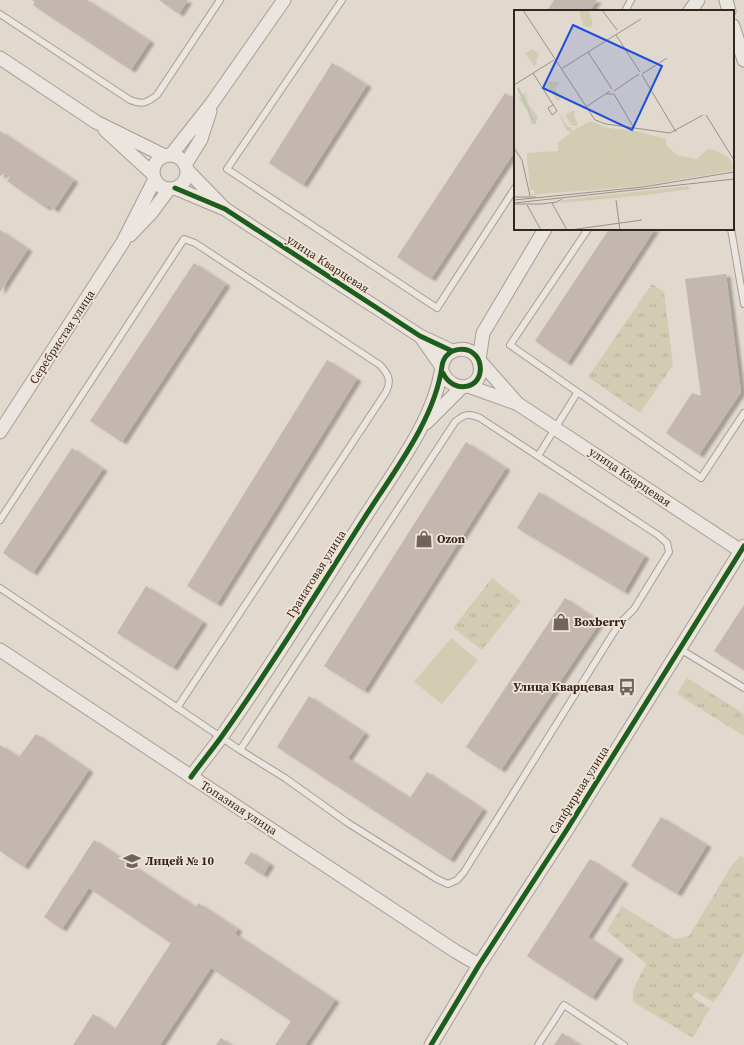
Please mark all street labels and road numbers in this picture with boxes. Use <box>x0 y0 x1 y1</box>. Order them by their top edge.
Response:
street label: улица Кварцевая <box>283 231 373 297</box>
street label: Серебристая улица <box>26 286 99 387</box>
street label: улица Кварцевая <box>586 444 674 510</box>
street label: Гранатовая улица <box>282 526 350 621</box>
street label: Сапфирная улица <box>545 742 613 837</box>
street label: Топазная улица <box>198 777 281 839</box>

